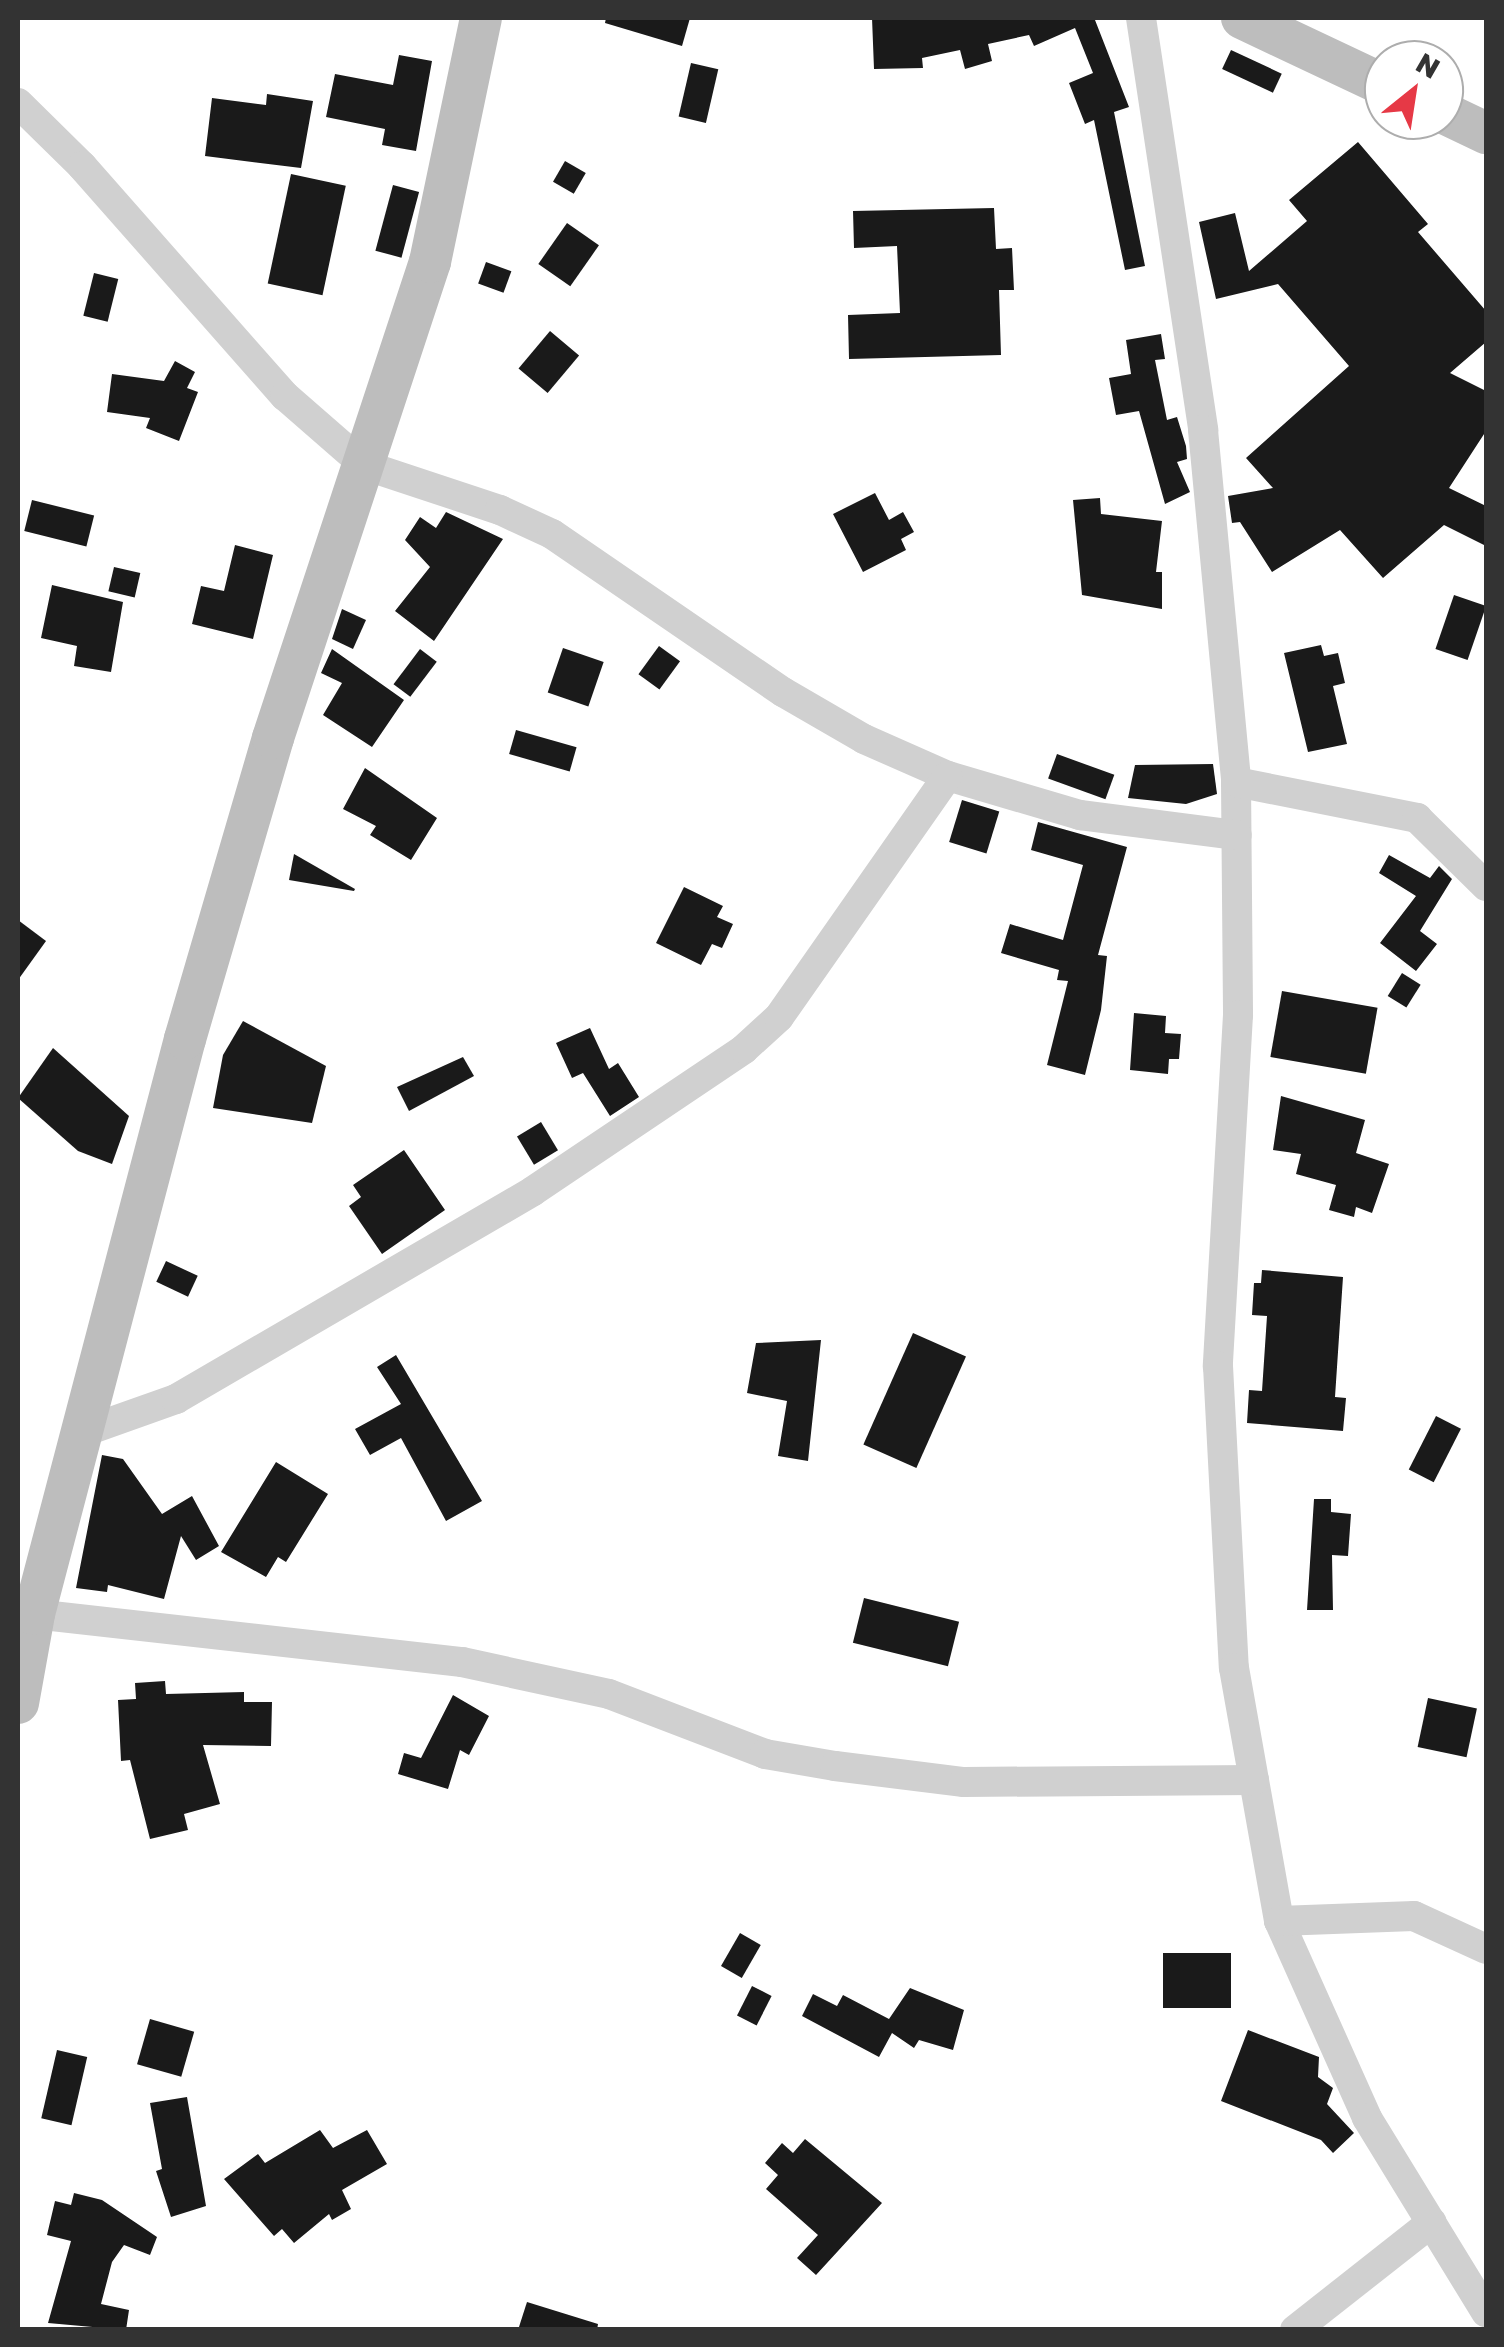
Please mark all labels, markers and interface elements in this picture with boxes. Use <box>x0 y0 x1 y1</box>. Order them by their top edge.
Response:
north arrow <box>1364 40 1464 140</box>
text: N <box>1411 46 1446 85</box>

